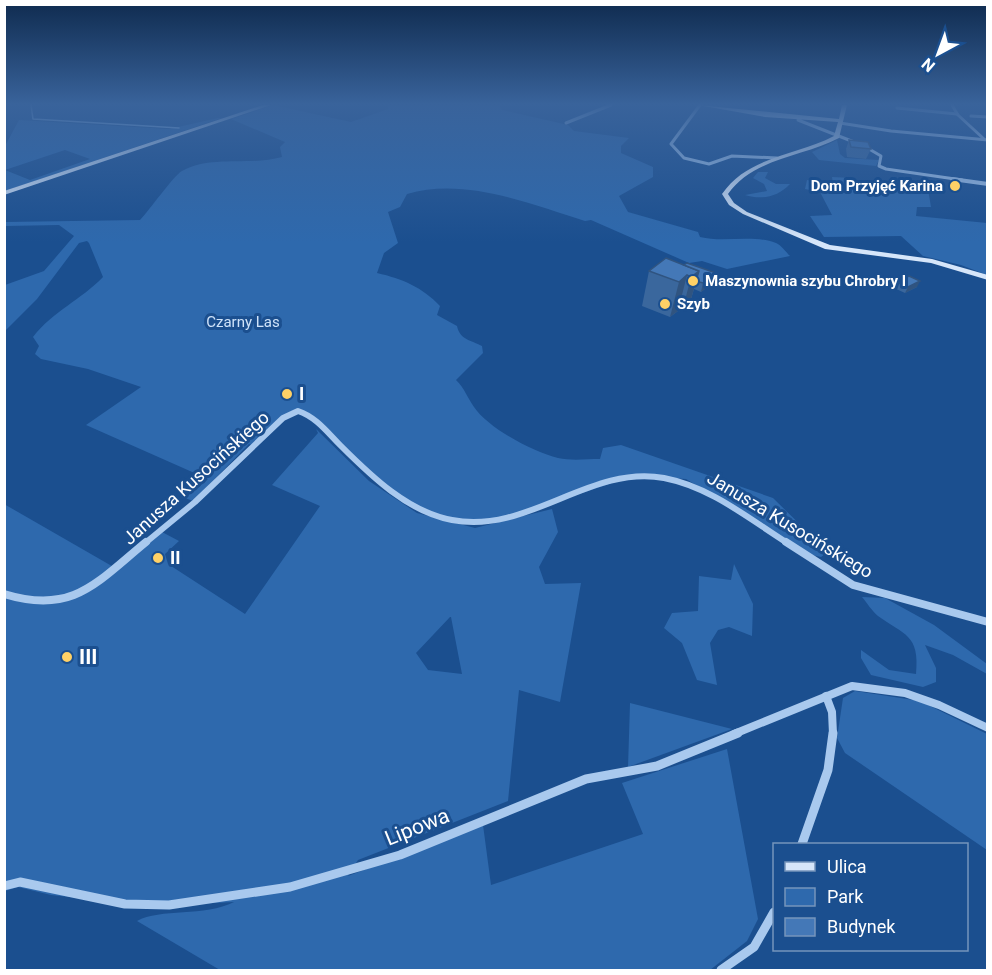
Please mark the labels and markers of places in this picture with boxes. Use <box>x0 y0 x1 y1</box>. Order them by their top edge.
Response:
place label: Dom Przyjęć Karina <box>811 177 943 195</box>
marker: Dom Przyjęć Karina <box>948 179 962 193</box>
place label: Maszynownia szybu Chrobry I <box>705 272 906 290</box>
marker: Maszynownia szybu Chrobry I <box>686 274 700 288</box>
place label: Szyb <box>677 295 710 313</box>
marker: Szyb <box>658 297 672 311</box>
place label: I <box>299 383 304 404</box>
marker: I <box>280 387 294 401</box>
place label: II <box>170 547 181 568</box>
marker: II <box>151 551 165 565</box>
place label: III <box>79 645 97 669</box>
marker: III <box>60 650 74 664</box>

